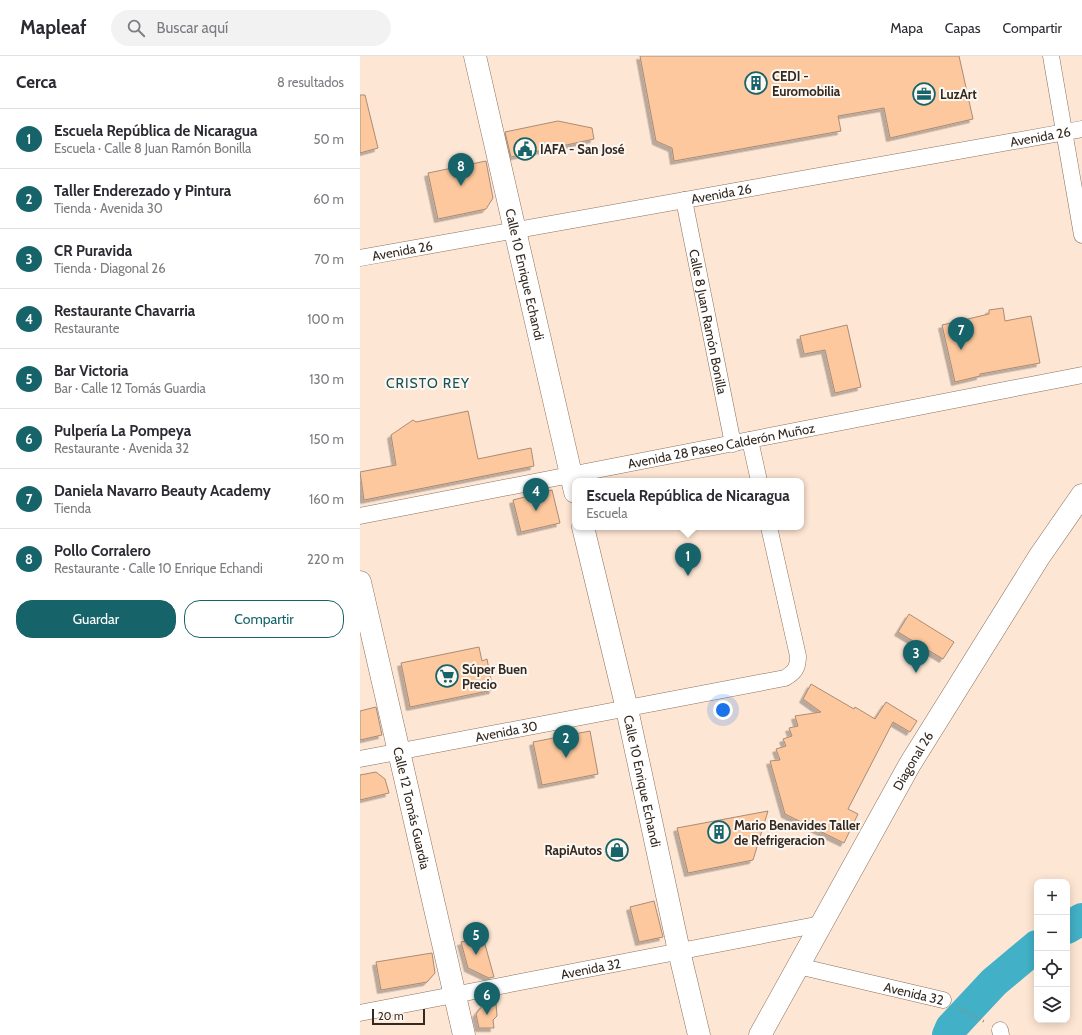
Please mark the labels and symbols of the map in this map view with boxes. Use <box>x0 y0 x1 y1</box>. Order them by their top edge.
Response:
place label: CEDI - Euromobilia <box>772 68 841 99</box>
building icon: CEDI - Euromobilia <box>743 70 769 96</box>
office icon: LuzArt <box>911 81 937 107</box>
place label: LuzArt <box>940 86 977 102</box>
street label: Avenida 26 <box>1009 123 1072 150</box>
public building icon: IAFA - San José <box>512 136 538 162</box>
place label: IAFA - San José <box>540 141 625 157</box>
pin: 8 <box>448 153 474 186</box>
street label: Avenida 26 <box>690 180 753 207</box>
street label: Calle 10 Enrique Echandi <box>502 207 548 342</box>
street label: Avenida 26 <box>371 237 434 264</box>
street label: Calle 8 Juan Ramón Bonilla <box>686 248 731 396</box>
pin: 7 <box>948 317 974 350</box>
district label: CRISTO REY <box>386 374 470 392</box>
street label: Avenida 28 Paseo Calderón Muñoz <box>626 419 816 472</box>
pin: 4 <box>523 478 549 511</box>
pin: 1 <box>675 543 701 576</box>
pin: 3 <box>903 640 929 673</box>
place label: Súper Buen Precio <box>462 661 527 692</box>
supermarket icon: Súper Buen Precio <box>434 663 460 689</box>
your location <box>713 700 733 720</box>
street label: Calle 10 Enrique Echandi <box>621 714 664 849</box>
street label: Avenida 30 <box>474 717 539 745</box>
pin: 2 <box>553 725 579 758</box>
street label: Diagonal 26 <box>889 728 936 793</box>
street label: Calle 12 Tomás Guardia <box>390 745 434 872</box>
place label: Mario Benavides Taller de Refrigeracion <box>734 817 861 848</box>
building icon: Mario Benavides Taller de Refrigeracion <box>706 819 732 845</box>
shop icon: RapiAutos <box>604 837 630 863</box>
place label: RapiAutos <box>545 842 602 858</box>
pin: 5 <box>463 922 489 955</box>
street label: Avenida 32 <box>559 955 622 982</box>
street label: Avenida 32 <box>882 978 945 1008</box>
pin: 6 <box>474 982 500 1015</box>
scale bar <box>372 1007 425 1026</box>

